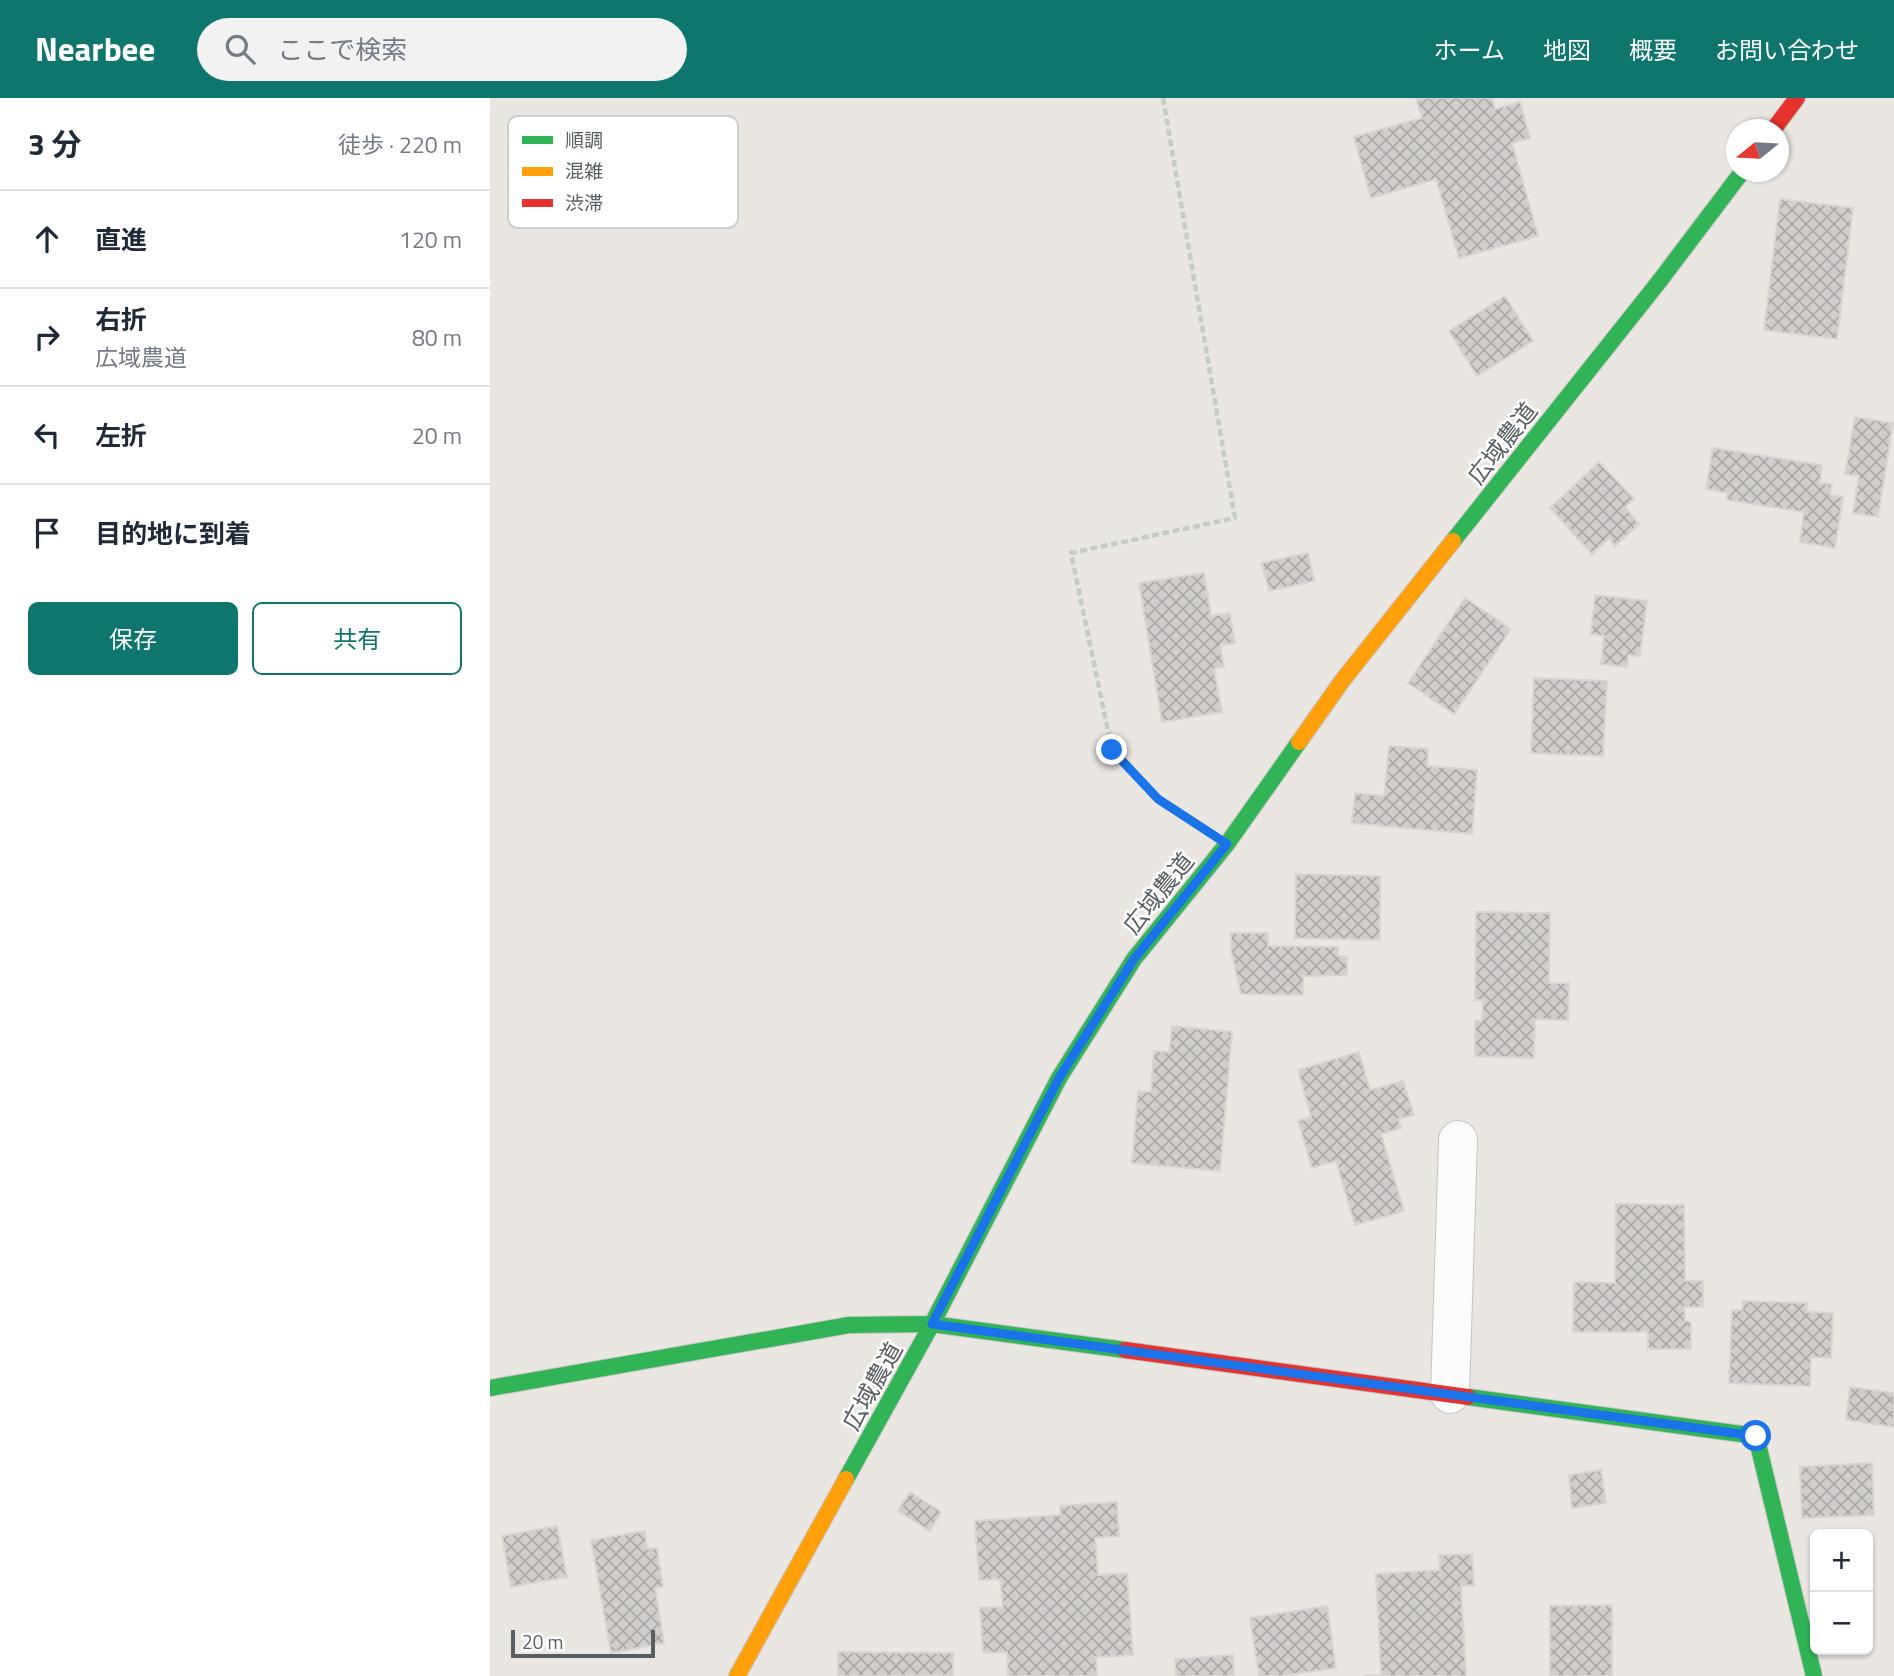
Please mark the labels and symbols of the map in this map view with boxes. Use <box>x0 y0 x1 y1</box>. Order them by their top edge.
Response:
legend <box>508 116 738 228</box>
north arrow <box>1726 119 1789 182</box>
text: 順調 <box>565 125 603 154</box>
text: 混雑 <box>565 156 603 185</box>
text: 渋滞 <box>565 188 603 217</box>
street label: 広域農道 <box>1458 394 1546 492</box>
route end <box>1096 734 1127 765</box>
street label: 広域農道 <box>1114 844 1202 942</box>
street label: 広域農道 <box>833 1335 911 1437</box>
route start <box>1740 1420 1771 1451</box>
scale bar <box>511 1627 654 1659</box>

